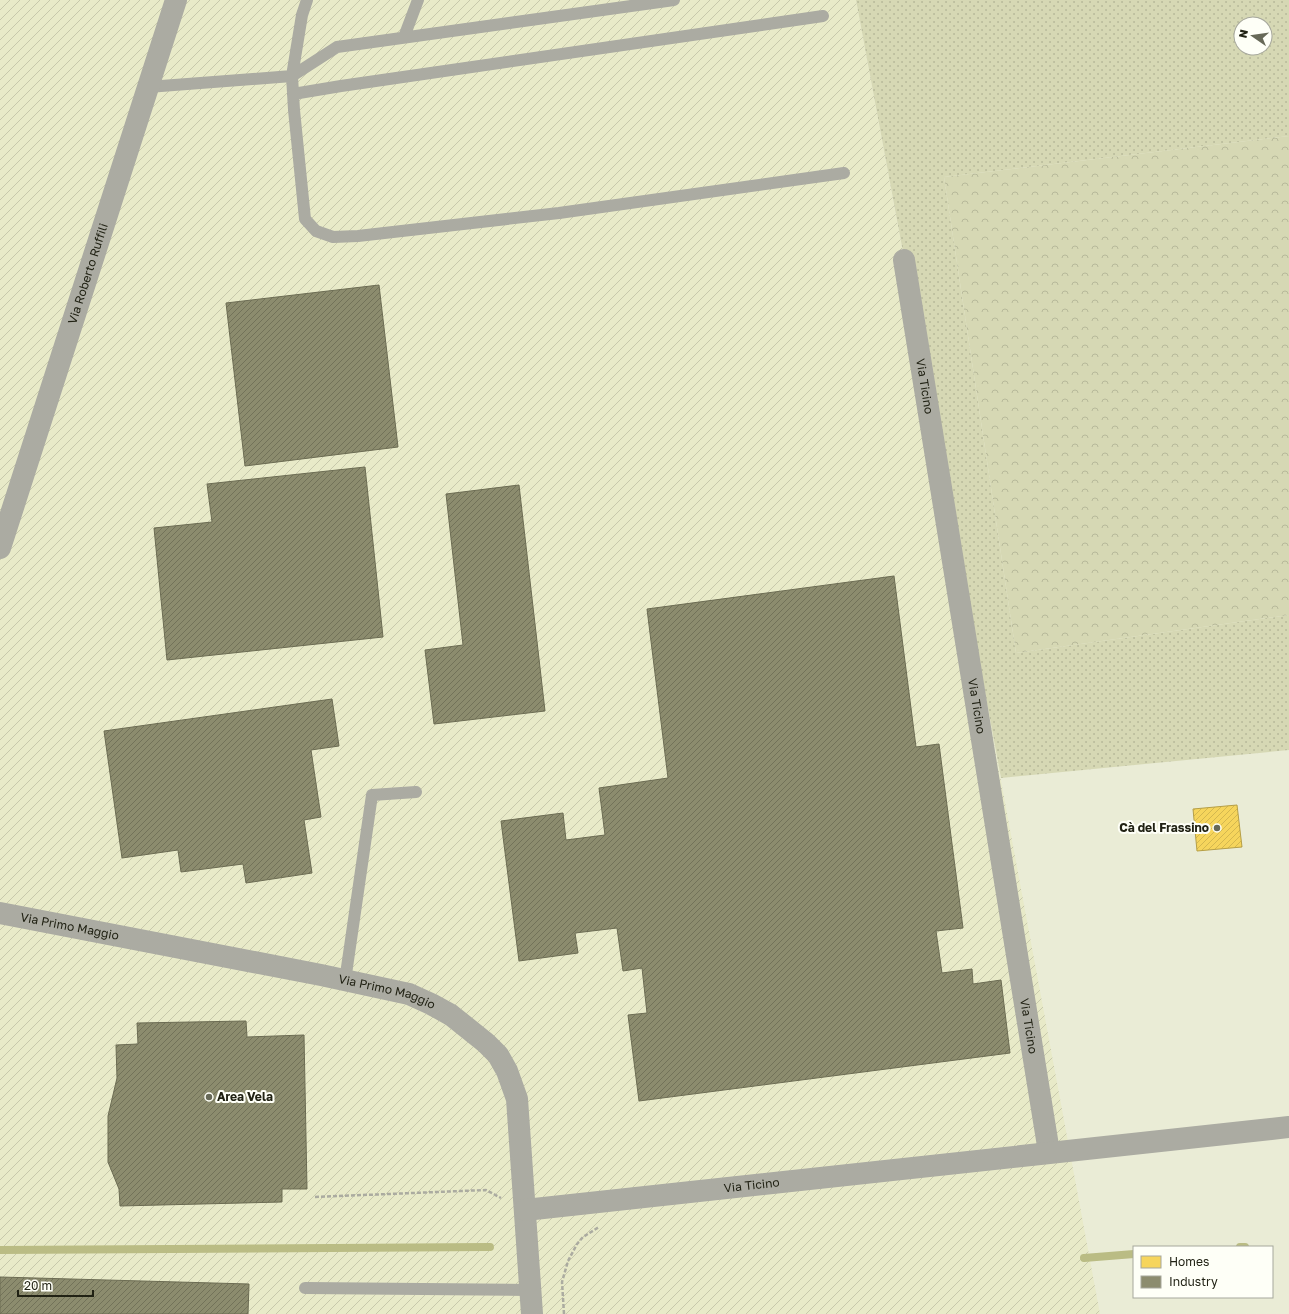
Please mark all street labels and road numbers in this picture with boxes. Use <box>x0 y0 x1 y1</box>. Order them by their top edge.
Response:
street label: Via Roberto Ruffili <box>64 221 111 326</box>
street label: Via Ticino <box>913 357 937 415</box>
street label: Via Ticino <box>965 677 989 735</box>
street label: Via Primo Maggio <box>19 909 120 943</box>
street label: Via Primo Maggio <box>337 971 438 1012</box>
street label: Via Ticino <box>1017 997 1041 1055</box>
street label: Via Ticino <box>723 1174 780 1195</box>

